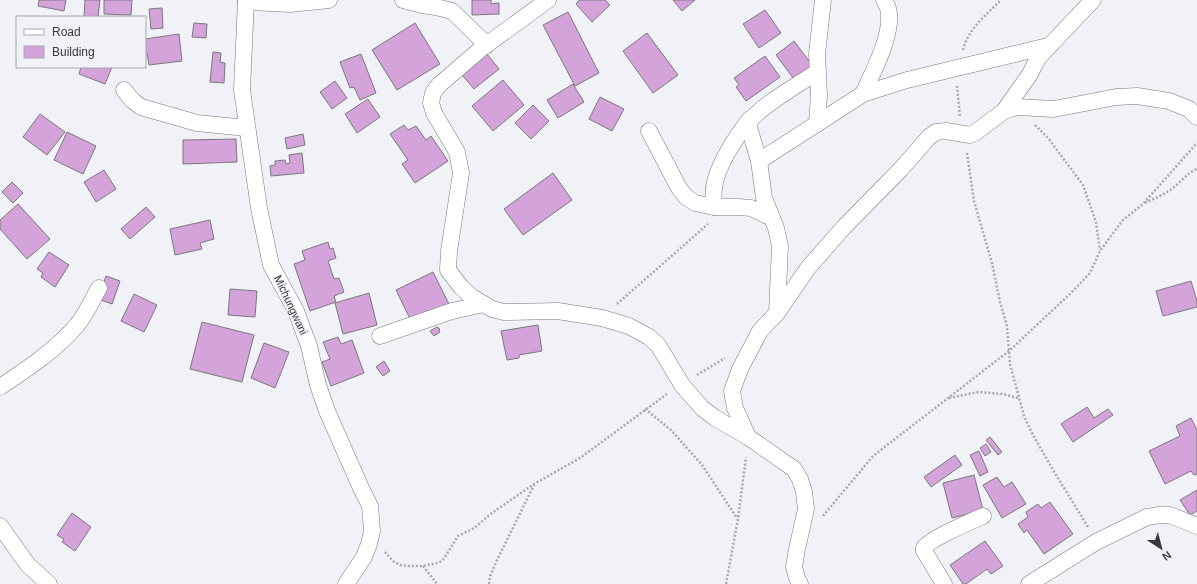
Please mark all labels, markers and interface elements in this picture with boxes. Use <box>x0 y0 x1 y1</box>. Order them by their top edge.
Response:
legend <box>16 16 146 68</box>
text: Road <box>52 25 81 39</box>
text: Building <box>52 45 95 59</box>
street label: Michungwani <box>272 273 310 337</box>
north arrow <box>1141 528 1181 568</box>
text: N <box>1160 549 1174 563</box>

